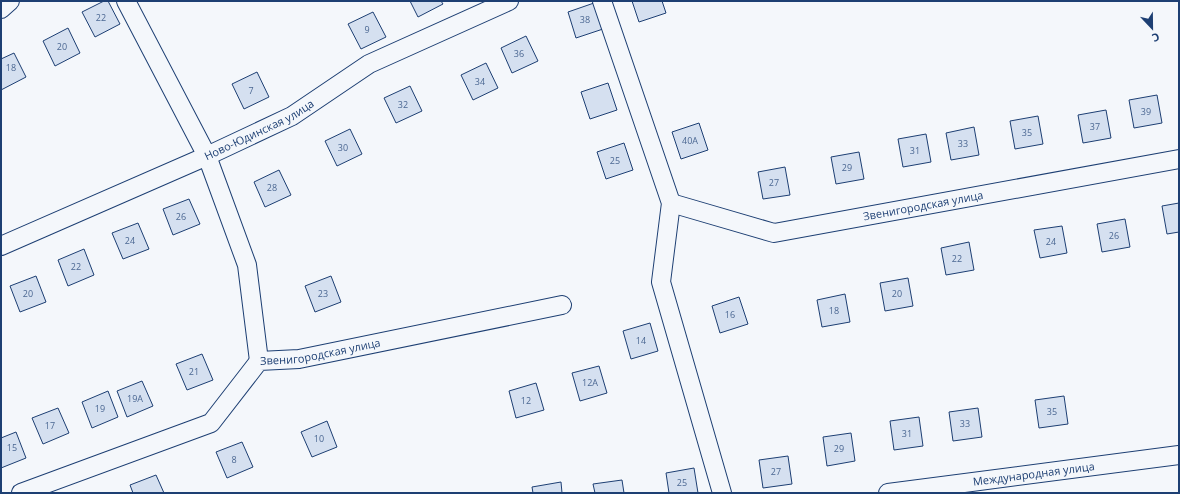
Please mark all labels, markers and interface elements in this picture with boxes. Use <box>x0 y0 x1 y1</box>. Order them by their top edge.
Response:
north arrow <box>1132 8 1172 48</box>
house number: 22 <box>96 11 106 24</box>
house number: 38 <box>580 13 590 26</box>
house number: 9 <box>364 23 370 36</box>
text: С <box>1150 29 1162 46</box>
house number: 20 <box>57 40 67 53</box>
house number: 36 <box>514 47 524 60</box>
house number: 18 <box>6 61 16 74</box>
house number: 34 <box>475 75 485 88</box>
house number: 7 <box>248 84 254 97</box>
street label: Ново-Юдинская улица <box>202 96 316 163</box>
house number: 32 <box>398 98 408 111</box>
house number: 39 <box>1141 105 1151 118</box>
house number: 37 <box>1090 120 1100 133</box>
house number: 35 <box>1022 126 1032 139</box>
house number: 40А <box>682 134 698 147</box>
house number: 33 <box>958 137 968 150</box>
house number: 30 <box>338 141 348 154</box>
house number: 31 <box>910 144 920 157</box>
house number: 25 <box>610 154 620 167</box>
house number: 29 <box>842 161 852 174</box>
house number: 27 <box>769 176 779 189</box>
house number: 28 <box>267 181 277 194</box>
street label: Звенигородская улица <box>862 187 984 224</box>
house number: 26 <box>176 210 186 223</box>
house number: 26 <box>1109 229 1119 242</box>
house number: 24 <box>125 234 135 247</box>
house number: 24 <box>1046 235 1056 248</box>
house number: 22 <box>952 252 962 265</box>
house number: 22 <box>71 260 81 273</box>
house number: 20 <box>23 287 33 300</box>
house number: 23 <box>318 287 328 300</box>
house number: 20 <box>892 287 902 300</box>
house number: 18 <box>829 304 839 317</box>
house number: 16 <box>725 308 735 321</box>
street label: Звенигородская улица <box>260 334 382 368</box>
house number: 14 <box>636 334 646 347</box>
house number: 21 <box>189 365 199 378</box>
house number: 12А <box>582 376 598 389</box>
house number: 19А <box>127 392 143 405</box>
house number: 12 <box>521 394 531 407</box>
house number: 19 <box>95 402 105 415</box>
house number: 35 <box>1047 405 1057 418</box>
house number: 33 <box>960 417 970 430</box>
house number: 17 <box>45 419 55 432</box>
house number: 31 <box>902 427 912 440</box>
house number: 10 <box>314 432 324 445</box>
house number: 15 <box>7 441 17 454</box>
house number: 29 <box>834 442 844 455</box>
house number: 8 <box>231 453 237 466</box>
street label: Международная улица <box>972 458 1095 489</box>
house number: 27 <box>771 465 781 478</box>
house number: 25 <box>677 476 687 489</box>

